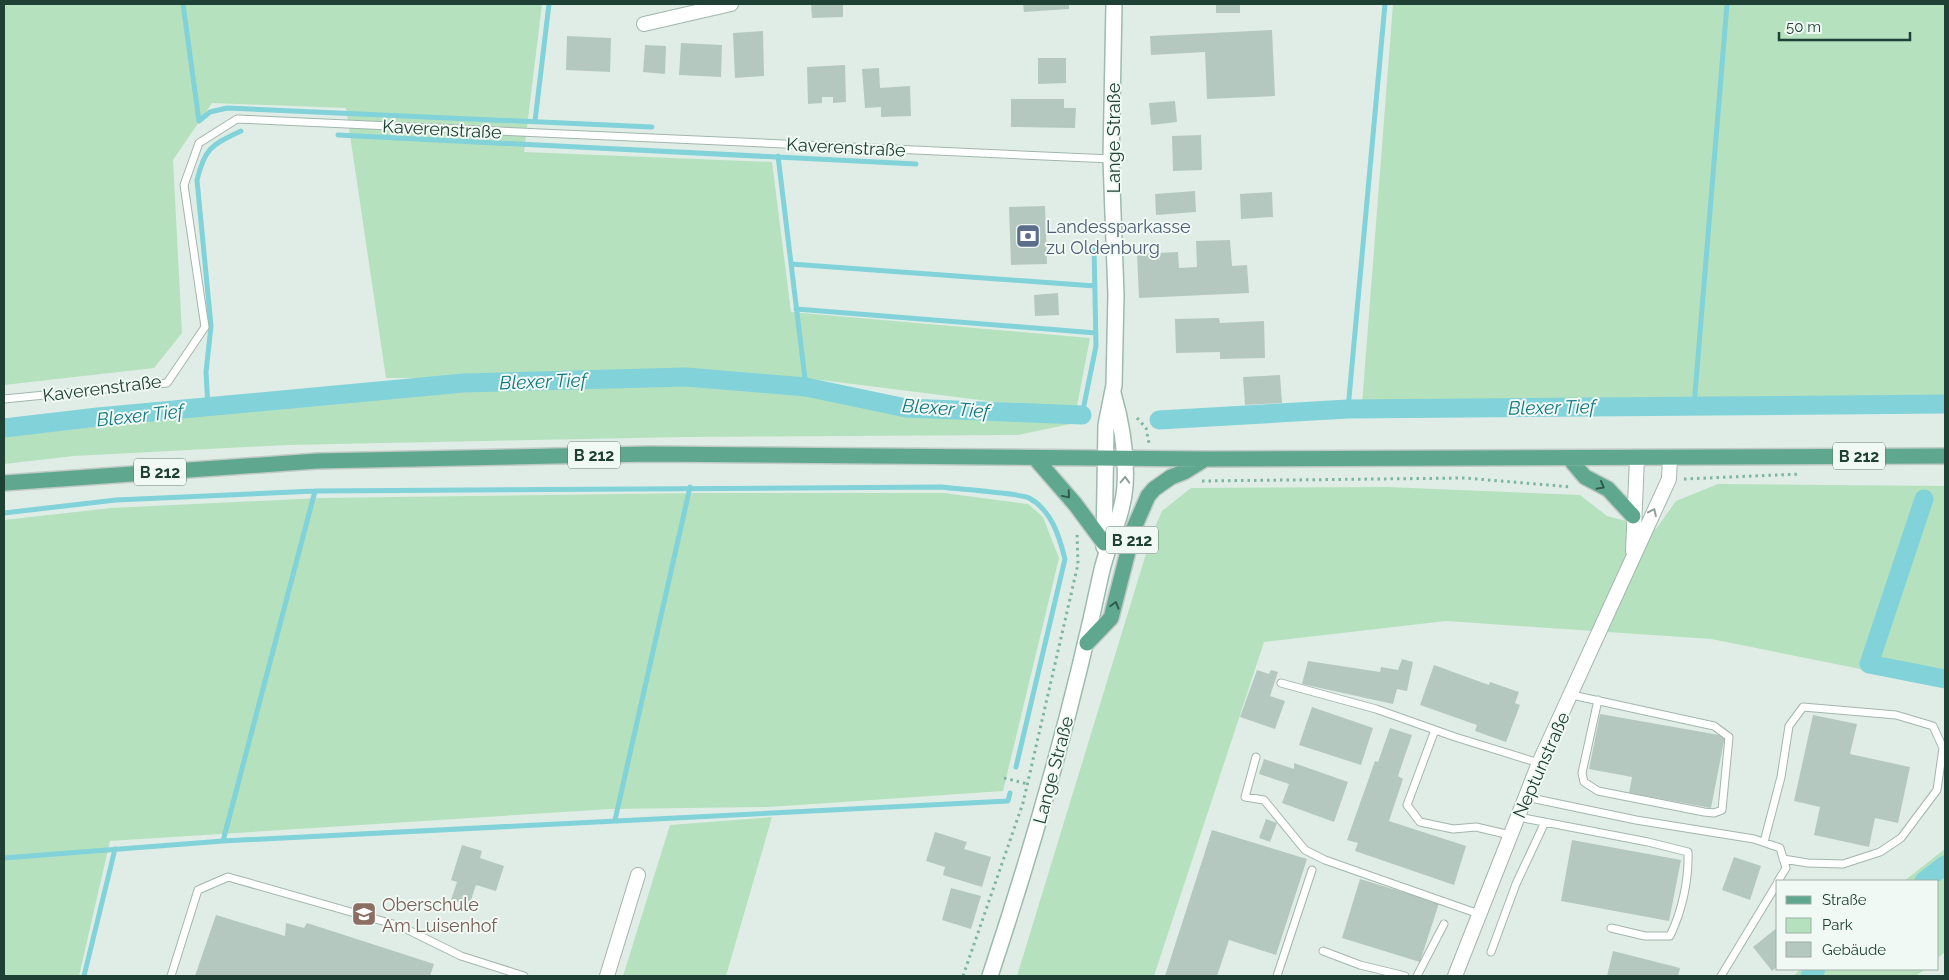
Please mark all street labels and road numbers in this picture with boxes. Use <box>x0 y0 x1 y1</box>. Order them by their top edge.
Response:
street label: Lange Straße <box>1103 82 1124 193</box>
street label: Kaverenstraße <box>382 115 503 143</box>
street label: Kaverenstraße <box>786 133 907 161</box>
street label: Kaverenstraße <box>42 370 163 406</box>
road number: B 212 <box>568 442 620 468</box>
road number: B 212 <box>1833 442 1885 470</box>
road number: B 212 <box>134 458 186 486</box>
road number: B 212 <box>1106 526 1158 554</box>
street label: Neptunstraße <box>1508 708 1574 821</box>
street label: Lange Straße <box>1029 714 1078 826</box>

